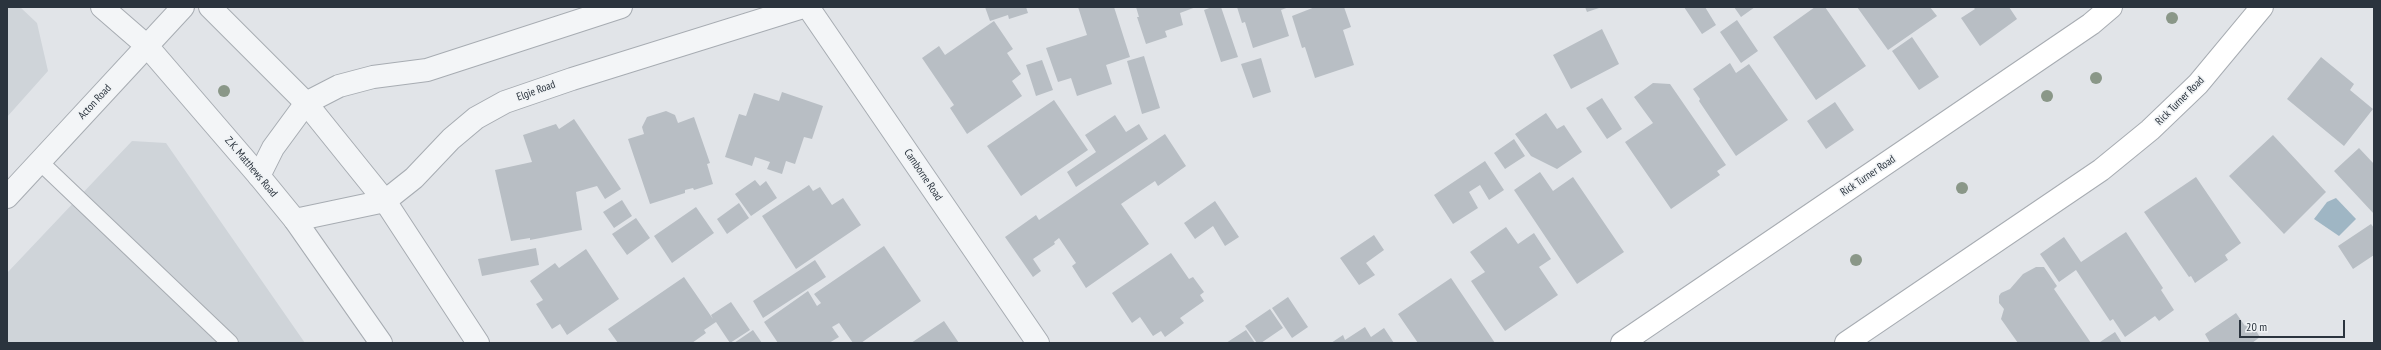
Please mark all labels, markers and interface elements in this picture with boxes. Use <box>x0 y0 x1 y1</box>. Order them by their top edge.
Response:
street label: Rick Turner Road <box>2153 74 2207 128</box>
street label: Elgie Road <box>515 78 557 104</box>
street label: Acton Road <box>76 82 114 122</box>
street label: Z.K. Matthews Road <box>222 134 280 200</box>
street label: Camborne Road <box>901 147 945 203</box>
street label: Rick Turner Road <box>1838 153 1898 199</box>
scale bar <box>2241 312 2347 338</box>
text: 20 m <box>2246 319 2267 334</box>

